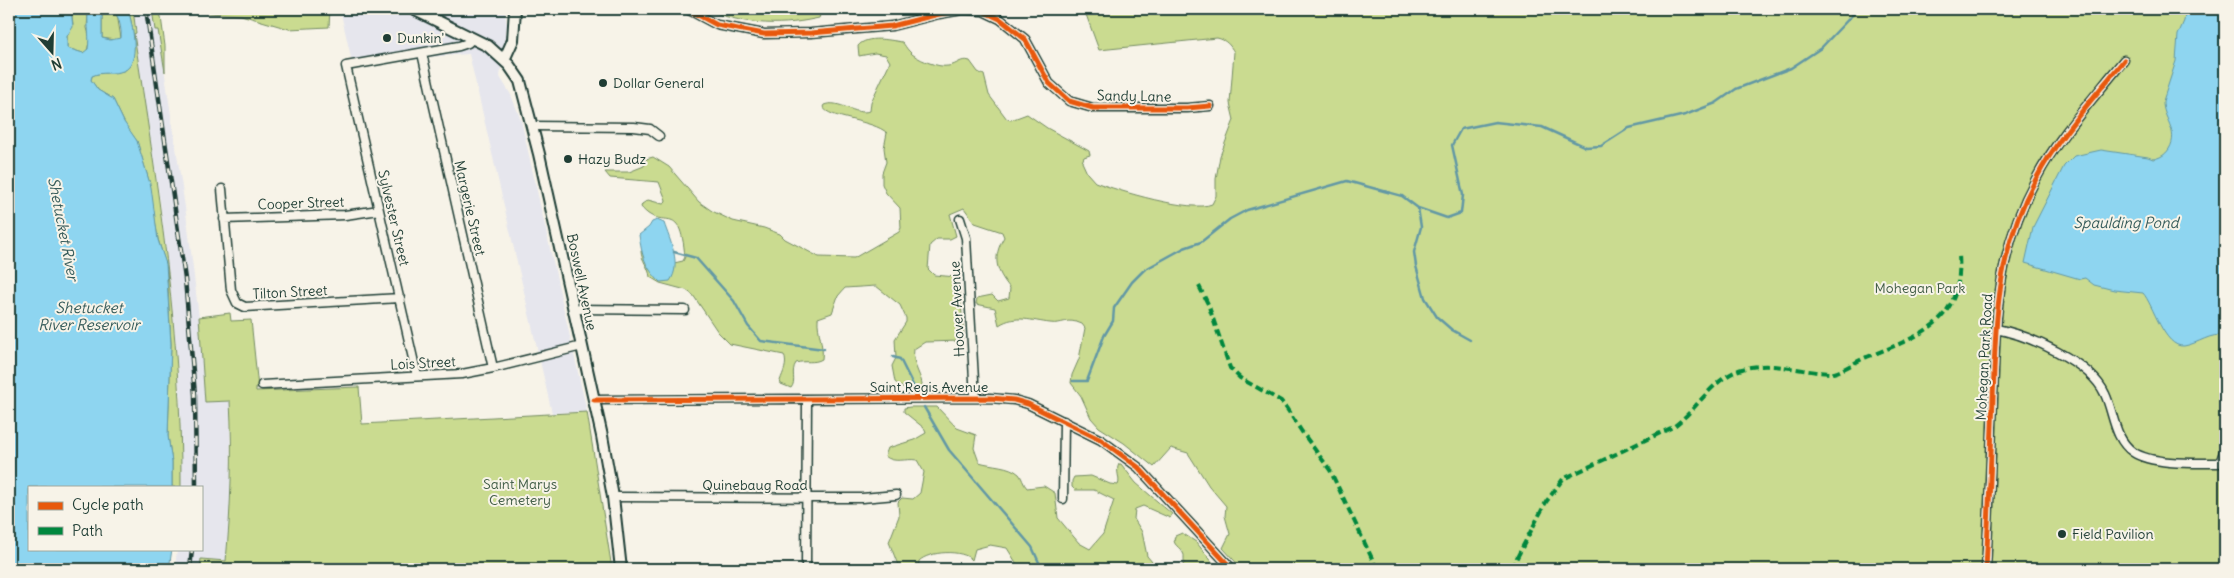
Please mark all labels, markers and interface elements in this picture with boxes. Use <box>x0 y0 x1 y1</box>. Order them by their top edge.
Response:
north arrow <box>28 28 78 78</box>
place label: Dunkin' <box>397 29 444 47</box>
marker: Dunkin' <box>381 32 393 44</box>
text: N <box>49 54 64 74</box>
place label: Dollar General <box>613 74 704 92</box>
marker: Dollar General <box>597 77 609 89</box>
street label: Sandy Lane <box>1097 86 1171 106</box>
place label: Hazy Budz <box>578 150 647 168</box>
marker: Hazy Budz <box>562 153 574 165</box>
street label: Margerie Street <box>450 159 490 258</box>
street label: Sylvester Street <box>374 168 414 268</box>
water label: Shetucket River <box>44 176 83 284</box>
street label: Cooper Street <box>257 192 345 214</box>
water label: Spaulding Pond <box>2074 213 2181 232</box>
street label: Boswell Avenue <box>563 232 601 332</box>
street label: Hoover Avenue <box>945 261 969 357</box>
park label: Mohegan Park <box>1875 279 1965 297</box>
street label: Tilton Street <box>252 281 328 303</box>
street label: Mohegan Park Road <box>1972 293 1996 421</box>
water label: Shetucket River Reservoir <box>38 298 142 334</box>
street label: Lois Street <box>390 352 456 374</box>
street label: Saint Regis Avenue <box>870 378 988 396</box>
park label: Saint Marys Cemetery <box>483 475 557 509</box>
street label: Quinebaug Road <box>702 476 808 494</box>
legend <box>28 486 202 550</box>
text: Cycle path <box>72 495 144 514</box>
text: Path <box>72 521 103 540</box>
place label: Field Pavilion <box>2072 525 2154 543</box>
marker: Field Pavilion <box>2056 528 2068 540</box>

